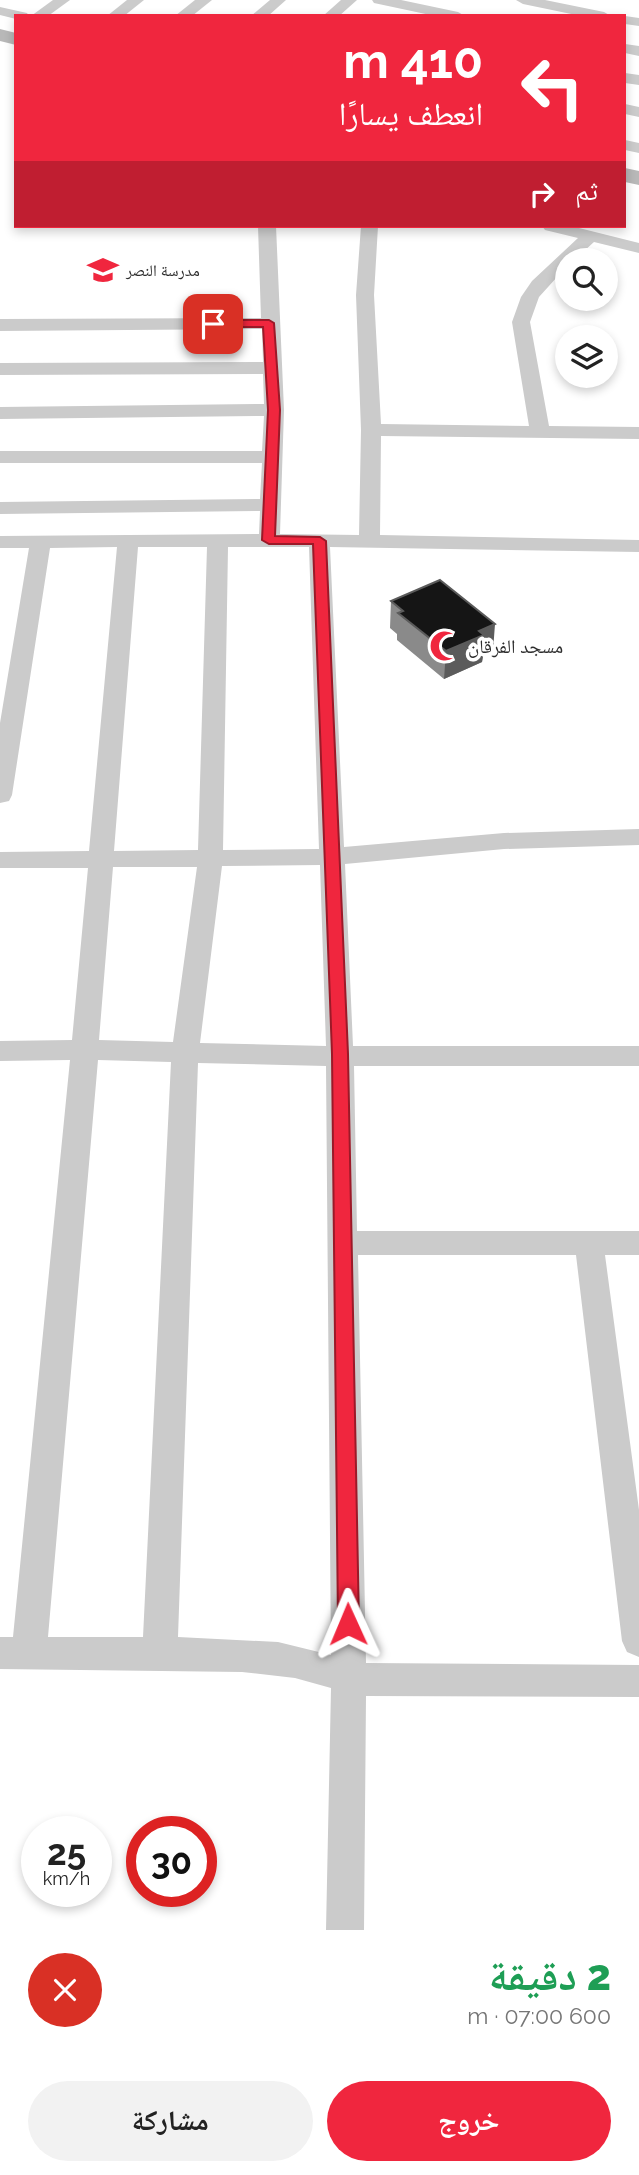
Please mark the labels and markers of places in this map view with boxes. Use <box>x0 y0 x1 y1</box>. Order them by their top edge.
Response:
school or university icon: مدرسة النصر <box>86 253 120 287</box>
place label: مدرسة النصر <box>125 261 200 280</box>
pin <box>183 294 243 354</box>
mosque icon: مسجد الفرقان <box>428 629 462 663</box>
place label: مسجد الفرقان <box>468 635 563 658</box>

